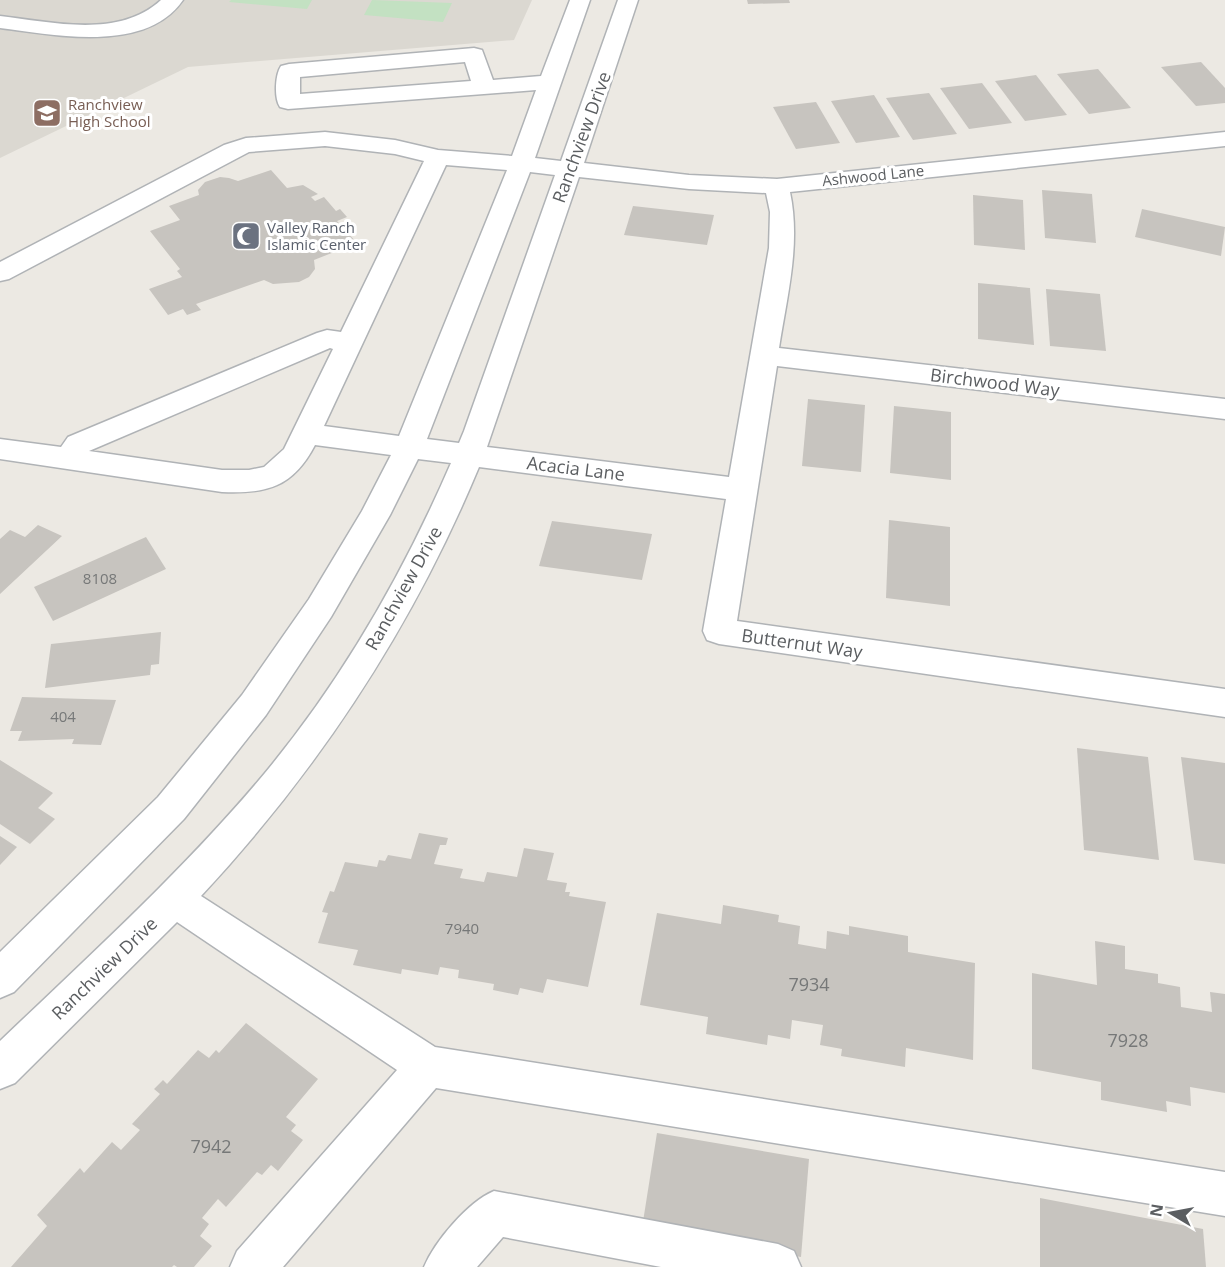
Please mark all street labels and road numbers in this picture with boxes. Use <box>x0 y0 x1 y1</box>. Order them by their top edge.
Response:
street label: Ranchview Drive <box>546 68 616 206</box>
street label: Ashwood Lane <box>821 160 925 190</box>
street label: Birchwood Way <box>929 362 1062 402</box>
street label: Acacia Lane <box>526 450 626 486</box>
street label: Ranchview Drive <box>359 522 447 654</box>
street label: Butternut Way <box>740 623 865 663</box>
street label: Ranchview Drive <box>46 911 162 1025</box>

